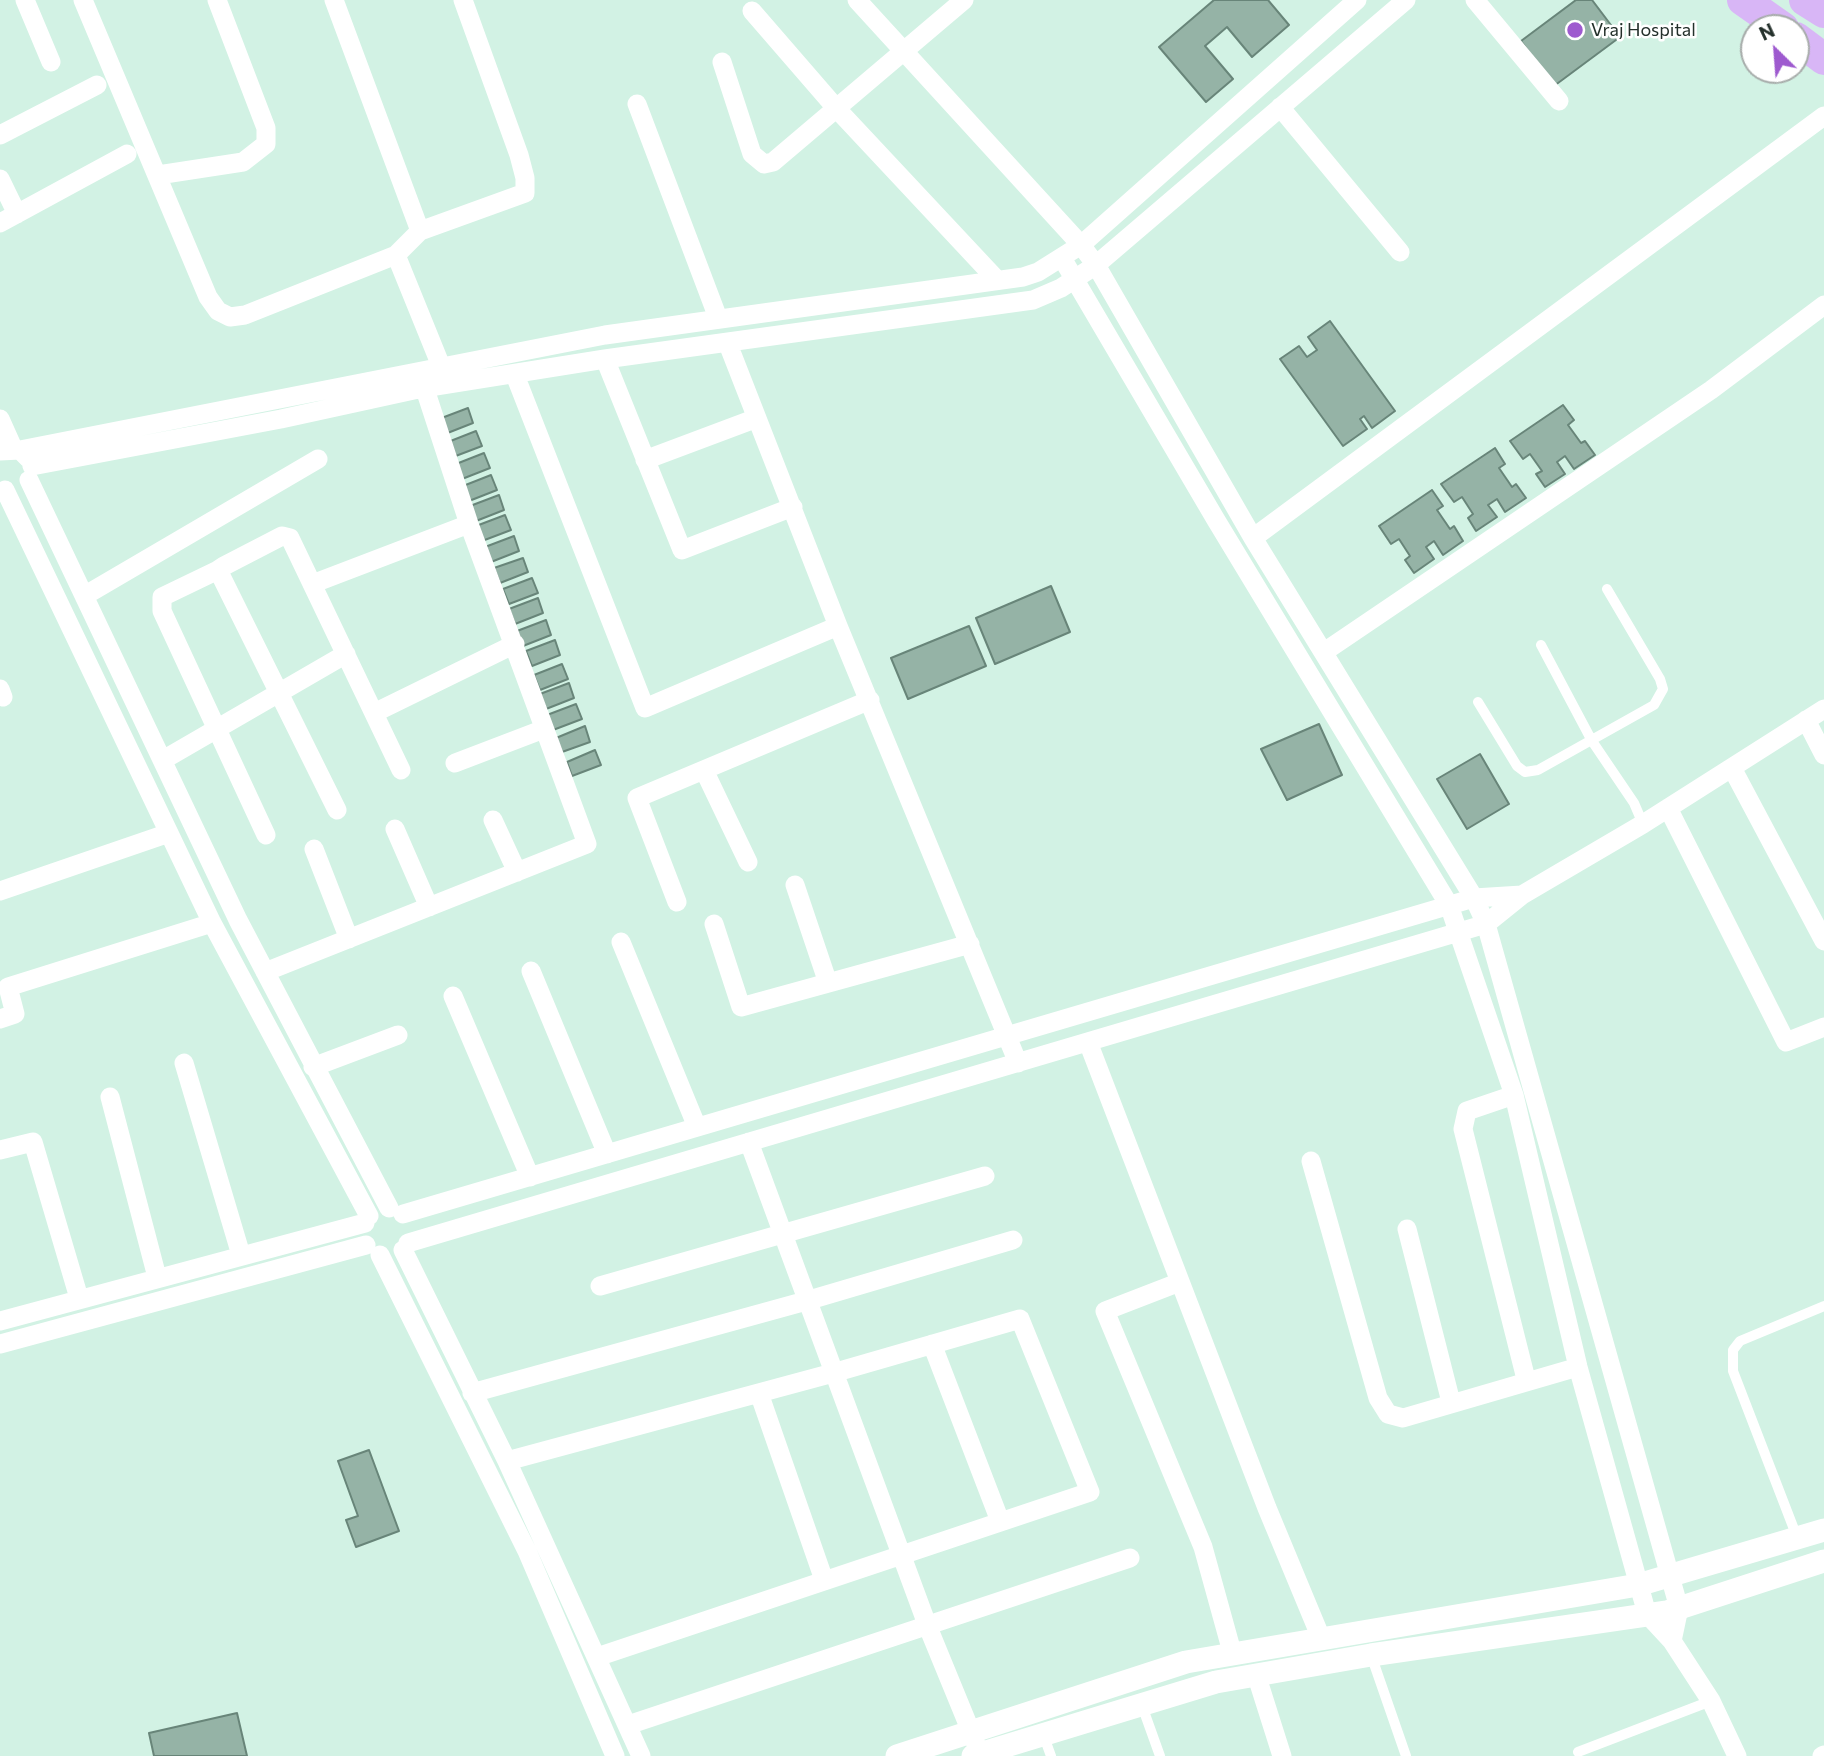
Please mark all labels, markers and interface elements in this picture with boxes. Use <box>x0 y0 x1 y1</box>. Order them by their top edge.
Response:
north arrow <box>1740 14 1810 84</box>
text: N <box>1755 18 1778 45</box>
place label: Vraj Hospital <box>1591 19 1696 41</box>
marker: Vraj Hospital <box>1565 20 1585 40</box>

